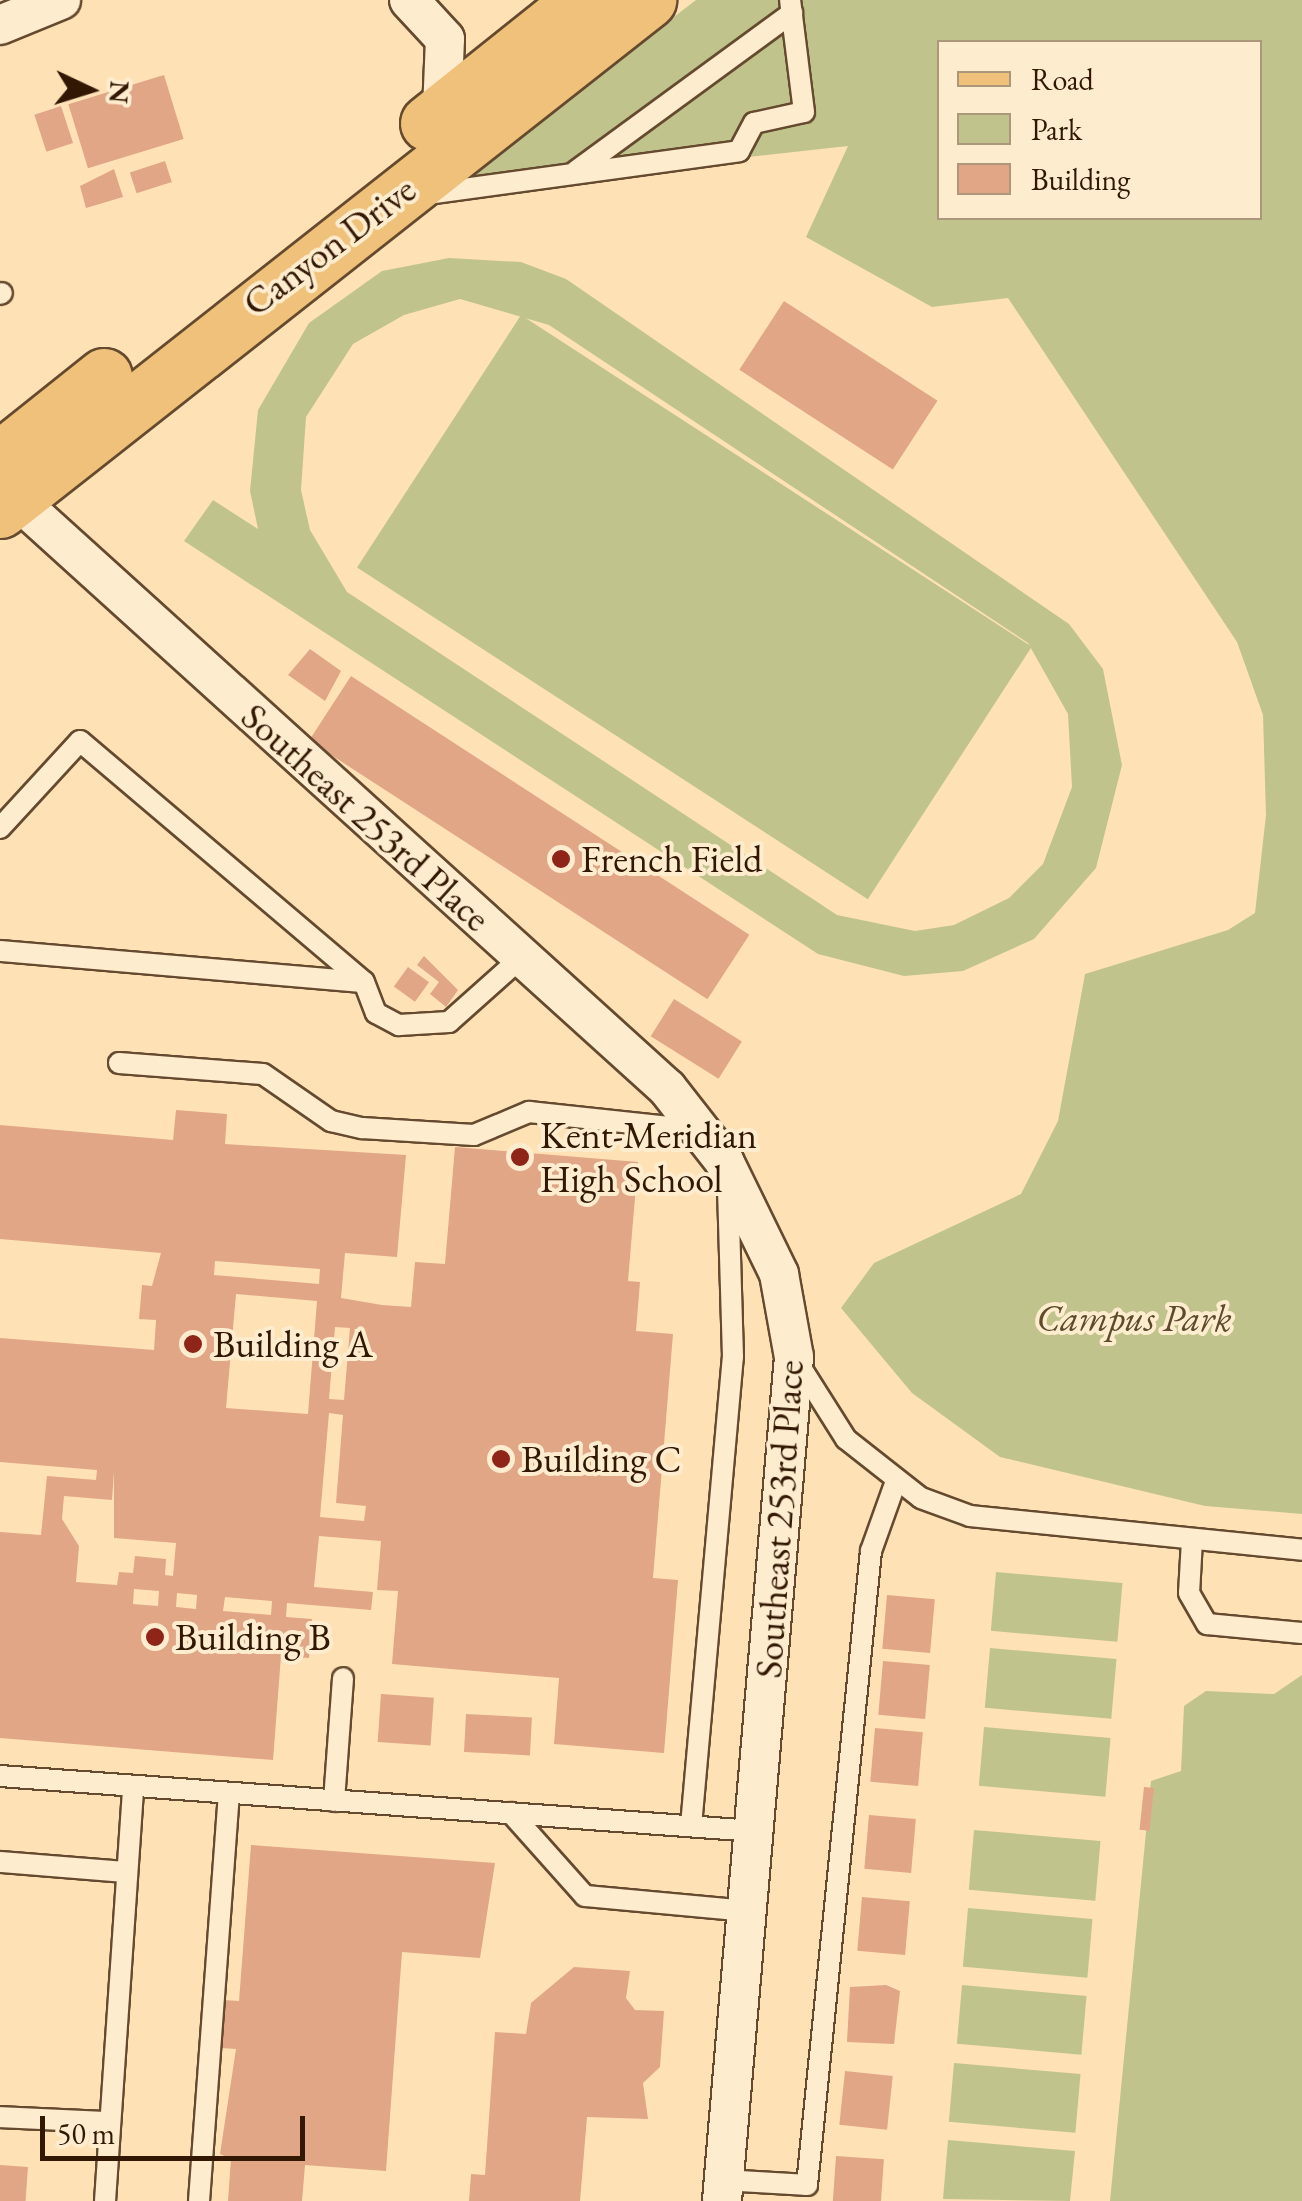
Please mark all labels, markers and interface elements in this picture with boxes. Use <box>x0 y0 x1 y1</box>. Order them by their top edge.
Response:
north arrow <box>40 40 140 140</box>
legend <box>937 40 1262 220</box>
text: Road <box>1031 60 1094 99</box>
text: N <box>101 80 139 105</box>
text: Park <box>1031 110 1082 149</box>
text: Building <box>1031 160 1130 199</box>
street label: Canyon Drive <box>234 166 424 326</box>
street label: Southeast 253rd Place <box>232 693 500 941</box>
place label: French Field <box>581 836 763 882</box>
marker: French Field <box>550 848 572 870</box>
place label: Kent-Meridian High School <box>540 1112 757 1202</box>
marker: Kent-Meridian High School <box>509 1146 531 1168</box>
park label: Campus Park <box>1036 1295 1232 1341</box>
place label: Building A <box>213 1321 373 1367</box>
marker: Building A <box>182 1333 204 1355</box>
street label: Southeast 253rd Place <box>745 1358 813 1680</box>
place label: Building C <box>521 1436 681 1482</box>
marker: Building C <box>490 1448 512 1470</box>
place label: Building B <box>175 1614 331 1660</box>
marker: Building B <box>144 1626 166 1648</box>
scale bar <box>45 2096 310 2158</box>
text: 50 m <box>57 2114 115 2153</box>

